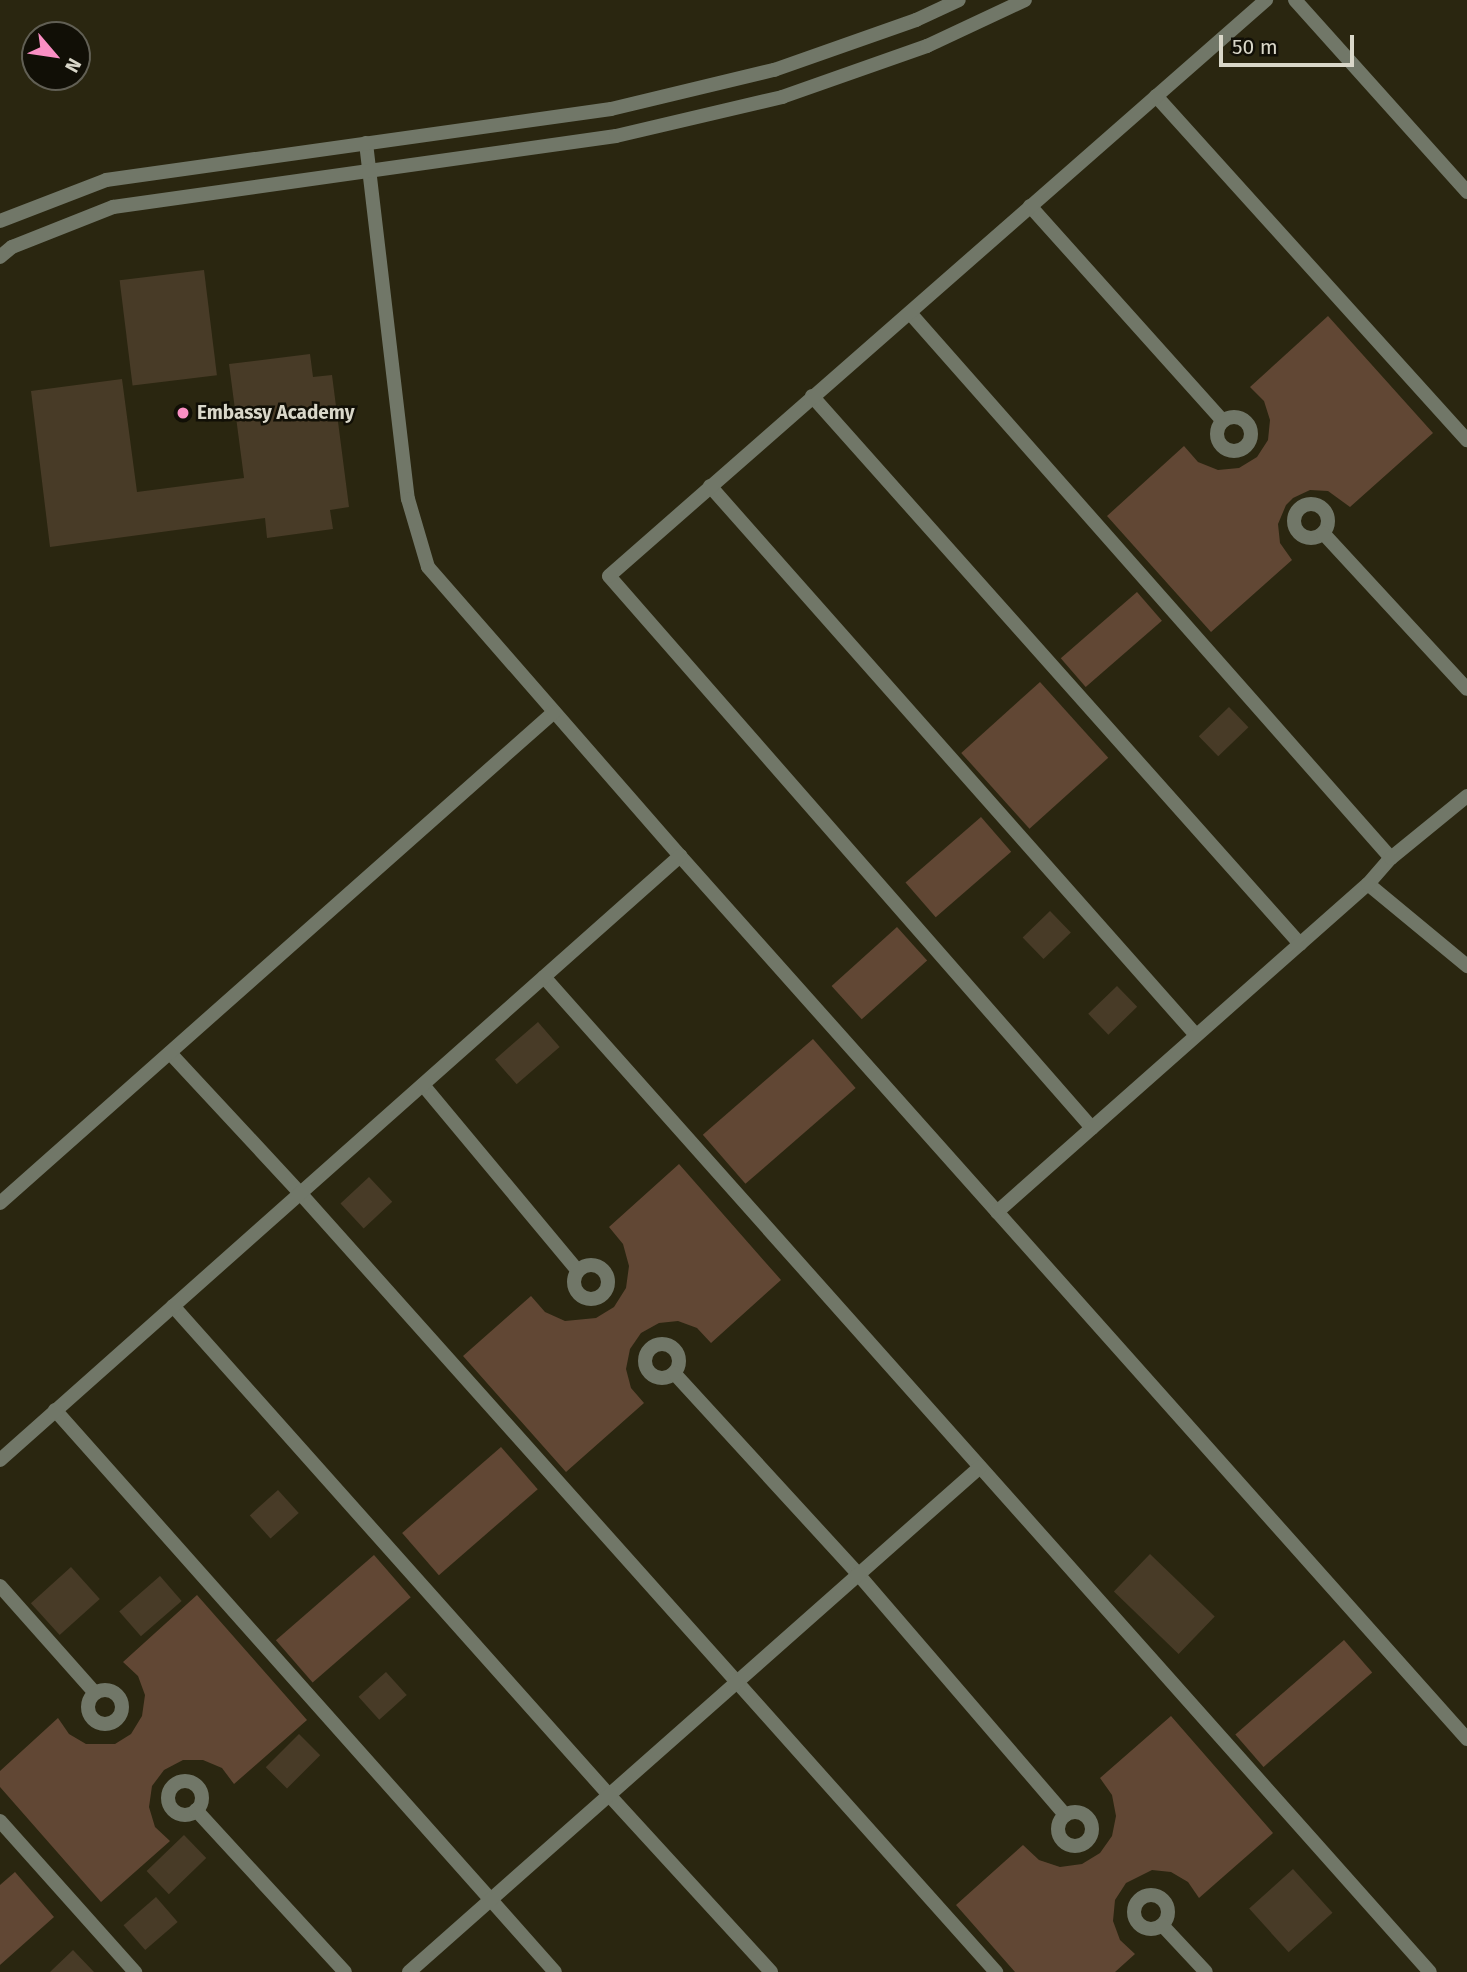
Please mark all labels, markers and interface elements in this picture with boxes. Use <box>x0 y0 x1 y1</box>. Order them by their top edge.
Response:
north arrow <box>21 21 91 91</box>
scale bar <box>1222 21 1357 65</box>
text: 50 m <box>1232 34 1278 60</box>
text: N <box>60 54 86 77</box>
place label: Embassy Academy <box>197 402 355 424</box>
marker: Embassy Academy <box>175 405 191 421</box>

